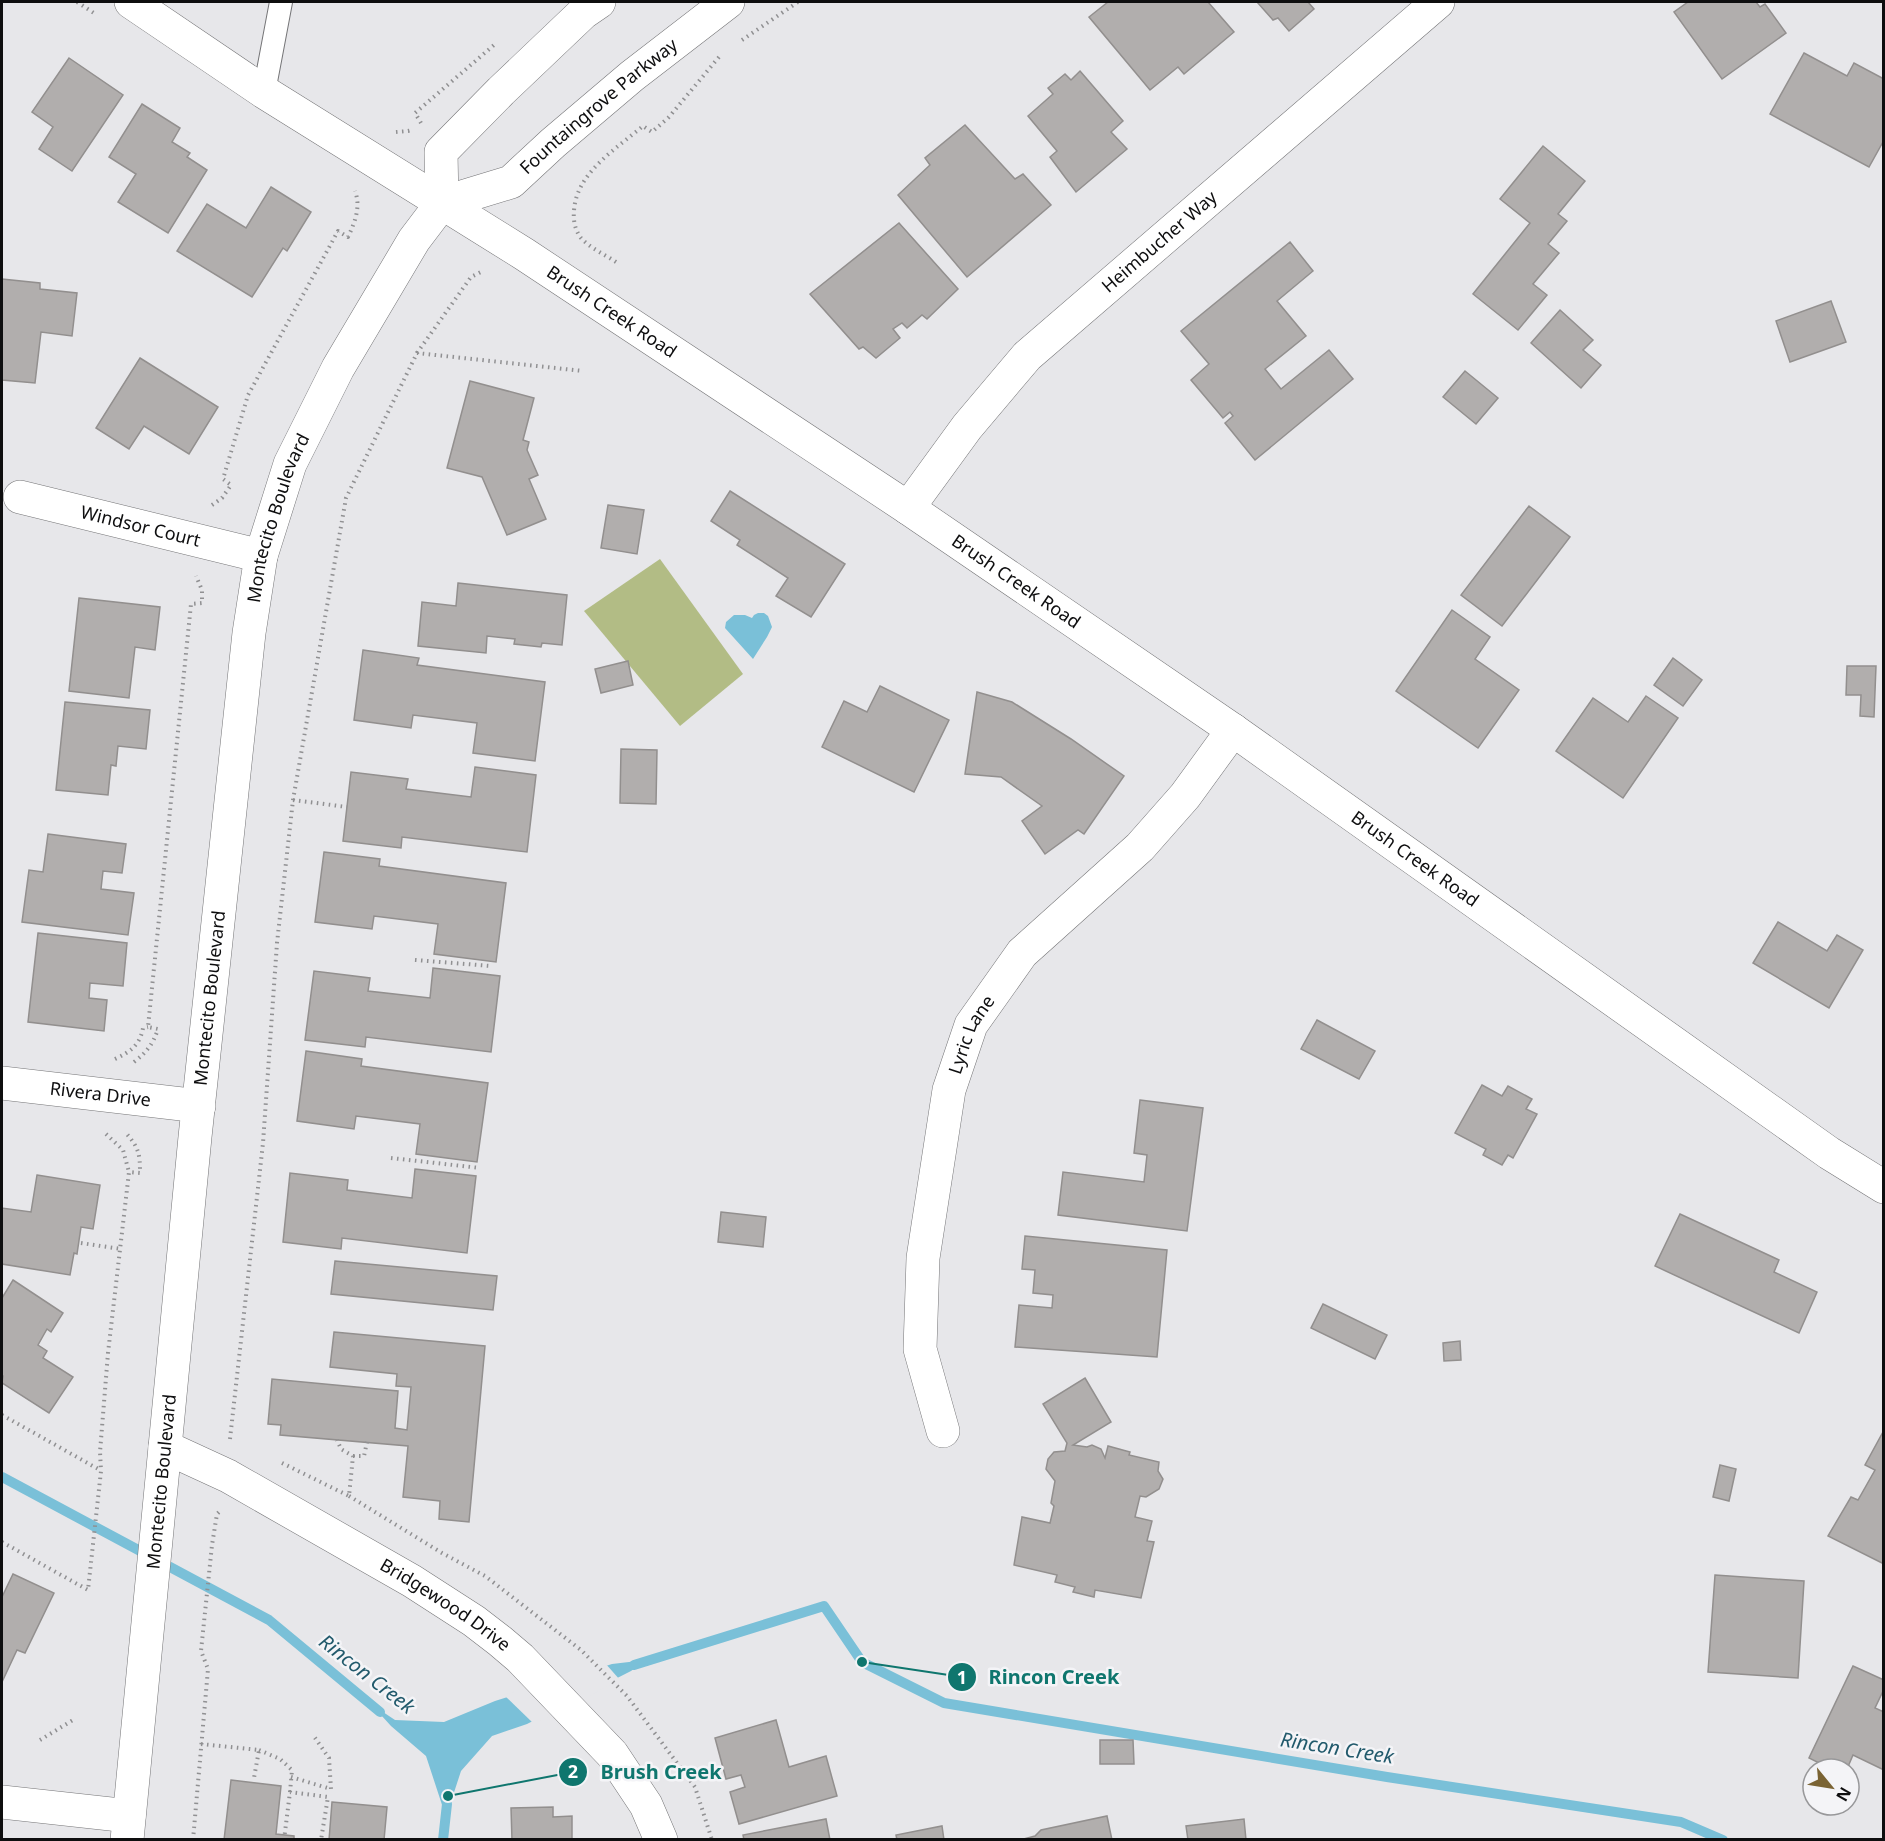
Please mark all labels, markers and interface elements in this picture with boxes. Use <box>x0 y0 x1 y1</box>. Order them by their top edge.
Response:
street label: Fountaingrove Parkway <box>514 32 683 179</box>
street label: Heimbucher Way <box>1096 184 1222 298</box>
street label: Brush Creek Road <box>543 259 682 363</box>
street label: Montecito Boulevard <box>241 429 314 604</box>
street label: Windsor Court <box>78 499 204 552</box>
street label: Brush Creek Road <box>947 528 1086 633</box>
street label: Brush Creek Road <box>1347 805 1484 912</box>
street label: Montecito Boulevard <box>188 909 230 1087</box>
street label: Lyric Lane <box>942 990 999 1077</box>
street label: Rivera Drive <box>49 1076 152 1111</box>
street label: Montecito Boulevard <box>140 1393 181 1570</box>
street label: Bridgewood Drive <box>376 1552 516 1656</box>
water label: Rincon Creek <box>314 1628 422 1720</box>
callout: Rincon Creek <box>947 1658 1132 1696</box>
text: Rincon Creek <box>989 1663 1120 1690</box>
text: 1 <box>957 1665 967 1689</box>
water label: Rincon Creek <box>1278 1725 1397 1770</box>
callout: Brush Creek <box>558 1753 734 1791</box>
north arrow <box>1801 1757 1861 1817</box>
text: Brush Creek <box>600 1758 722 1785</box>
text: 2 <box>568 1759 578 1783</box>
text: N <box>1831 1783 1857 1806</box>

